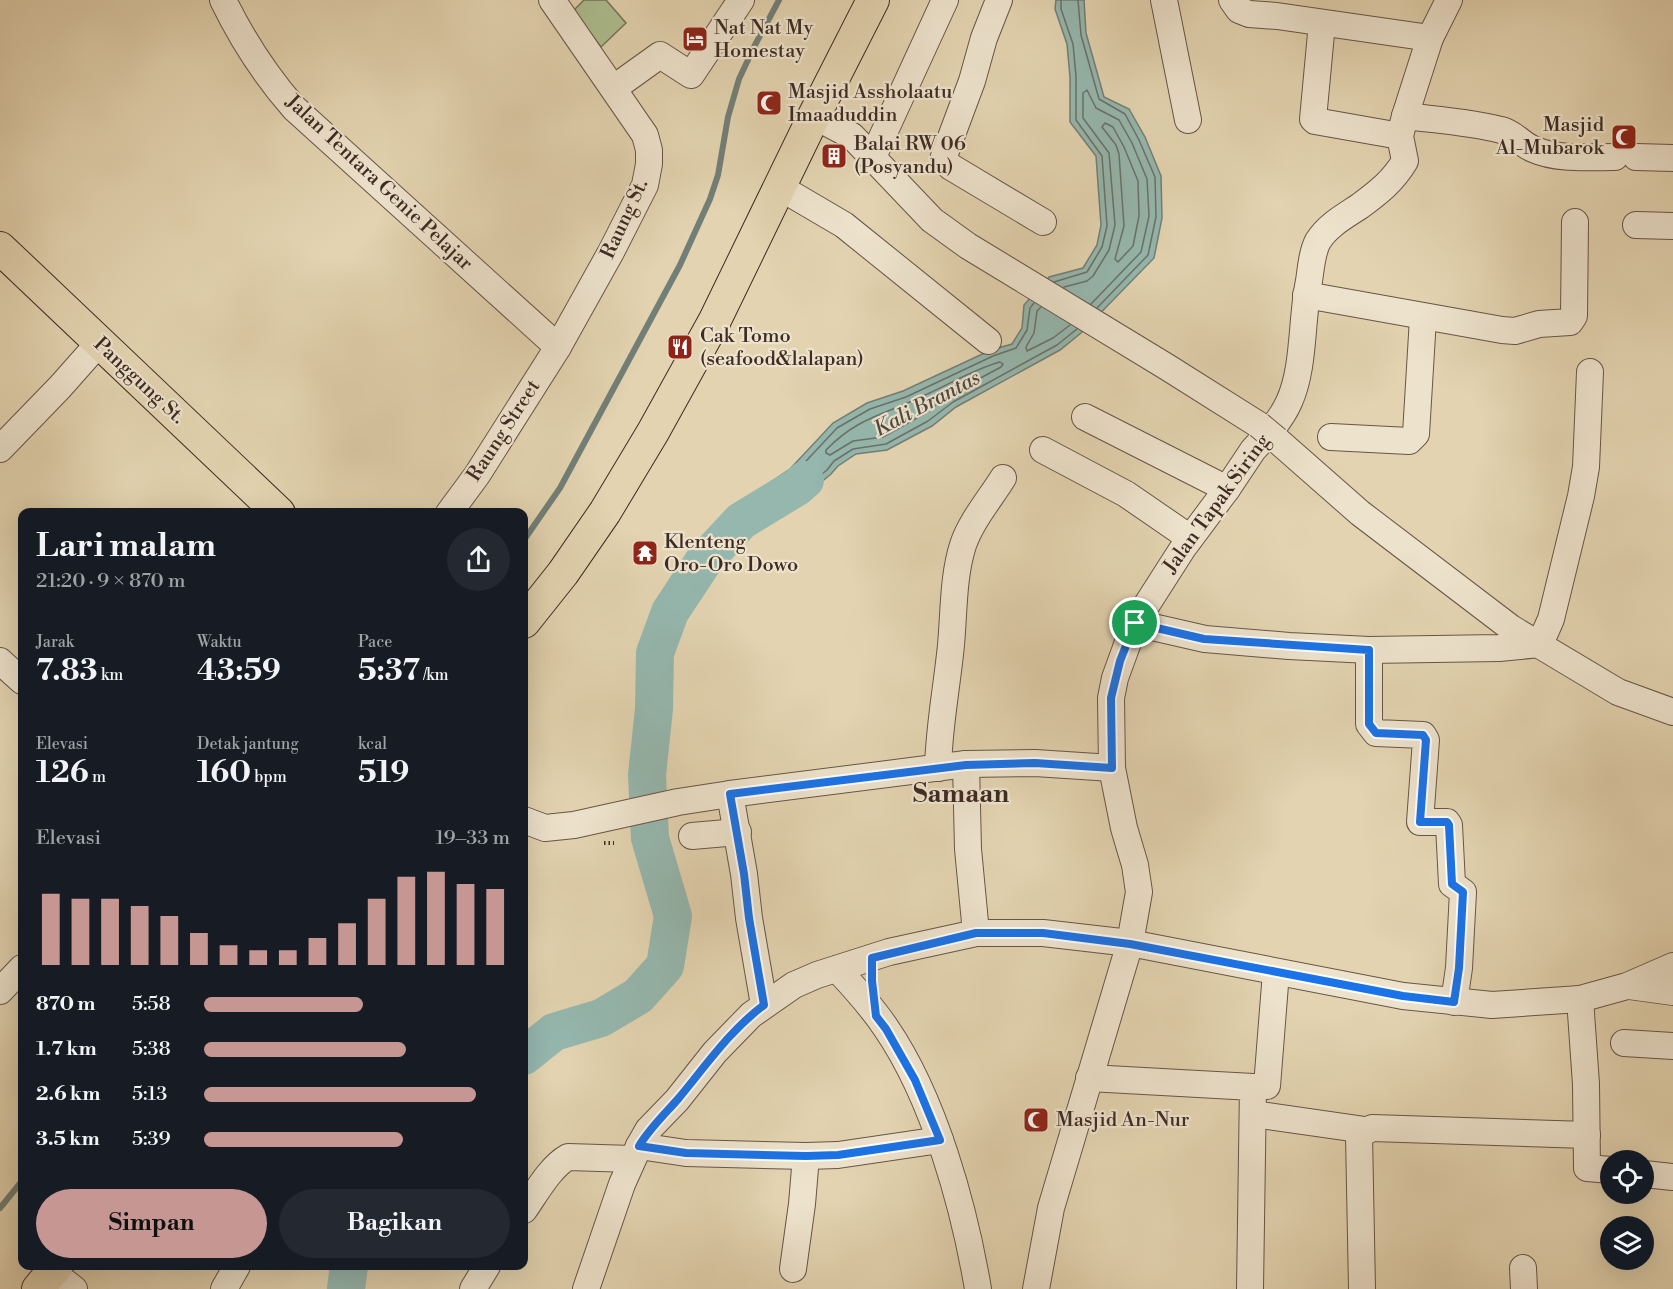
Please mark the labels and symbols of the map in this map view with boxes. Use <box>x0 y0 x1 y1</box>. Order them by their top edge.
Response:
place label: Nat Nat My Homestay <box>714 16 813 64</box>
hotel icon: Nat Nat My Homestay <box>680 24 710 54</box>
place label: Masjid Assholaatu Imaaduddin <box>788 80 953 128</box>
mosque icon: Masjid Assholaatu Imaaduddin <box>754 88 784 118</box>
street label: Jalan Tentara Genie Pelajar <box>280 89 478 276</box>
place label: Masjid Al-Mubarok <box>1495 113 1606 161</box>
mosque icon: Masjid Al-Mubarok <box>1609 122 1639 152</box>
place label: Balai RW 06 (Posyandu) <box>853 132 966 180</box>
building icon: Balai RW 06 (Posyandu) <box>819 141 849 171</box>
street label: Raung St. <box>596 175 654 263</box>
place label: Cak Tomo (seafood&lalapan) <box>700 324 864 372</box>
street label: Panggung St. <box>88 332 190 430</box>
restaurant icon: Cak Tomo (seafood&lalapan) <box>665 332 695 362</box>
water label: Kali Brantas <box>869 365 985 443</box>
street label: Raung Street <box>462 375 546 487</box>
street label: Jalan Tapak Siring <box>1158 429 1276 579</box>
place label: Klenteng Oro-Oro Dowo <box>664 530 798 578</box>
temple icon: Klenteng Oro-Oro Dowo <box>630 538 660 568</box>
pin <box>1109 597 1160 648</box>
district label: Samaan <box>913 778 1009 810</box>
mosque icon: Masjid An-Nur <box>1021 1105 1051 1135</box>
place label: Masjid An-Nur <box>1056 1108 1190 1133</box>

